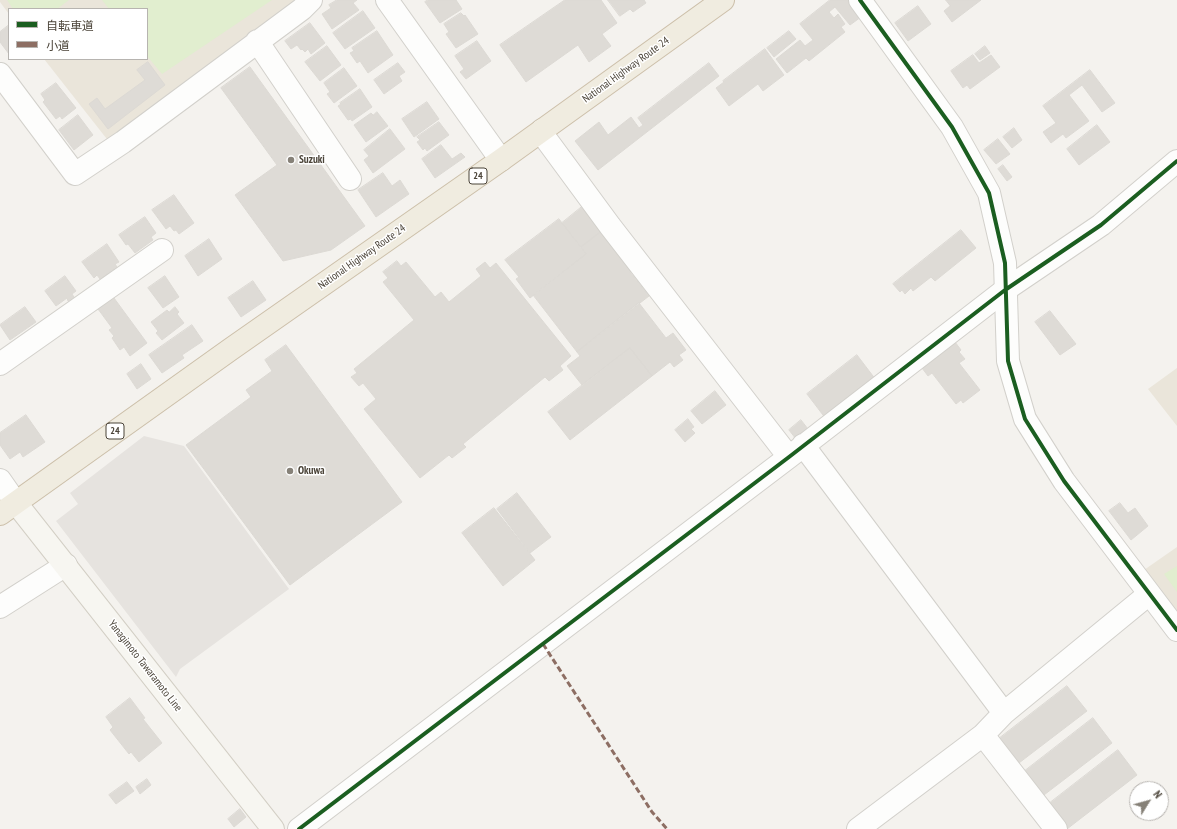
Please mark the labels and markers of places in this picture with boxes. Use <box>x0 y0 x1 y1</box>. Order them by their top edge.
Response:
place label: Suzuki <box>299 153 325 167</box>
marker: Suzuki <box>286 155 296 165</box>
place label: Okuwa <box>298 464 325 478</box>
marker: Okuwa <box>285 466 295 476</box>

